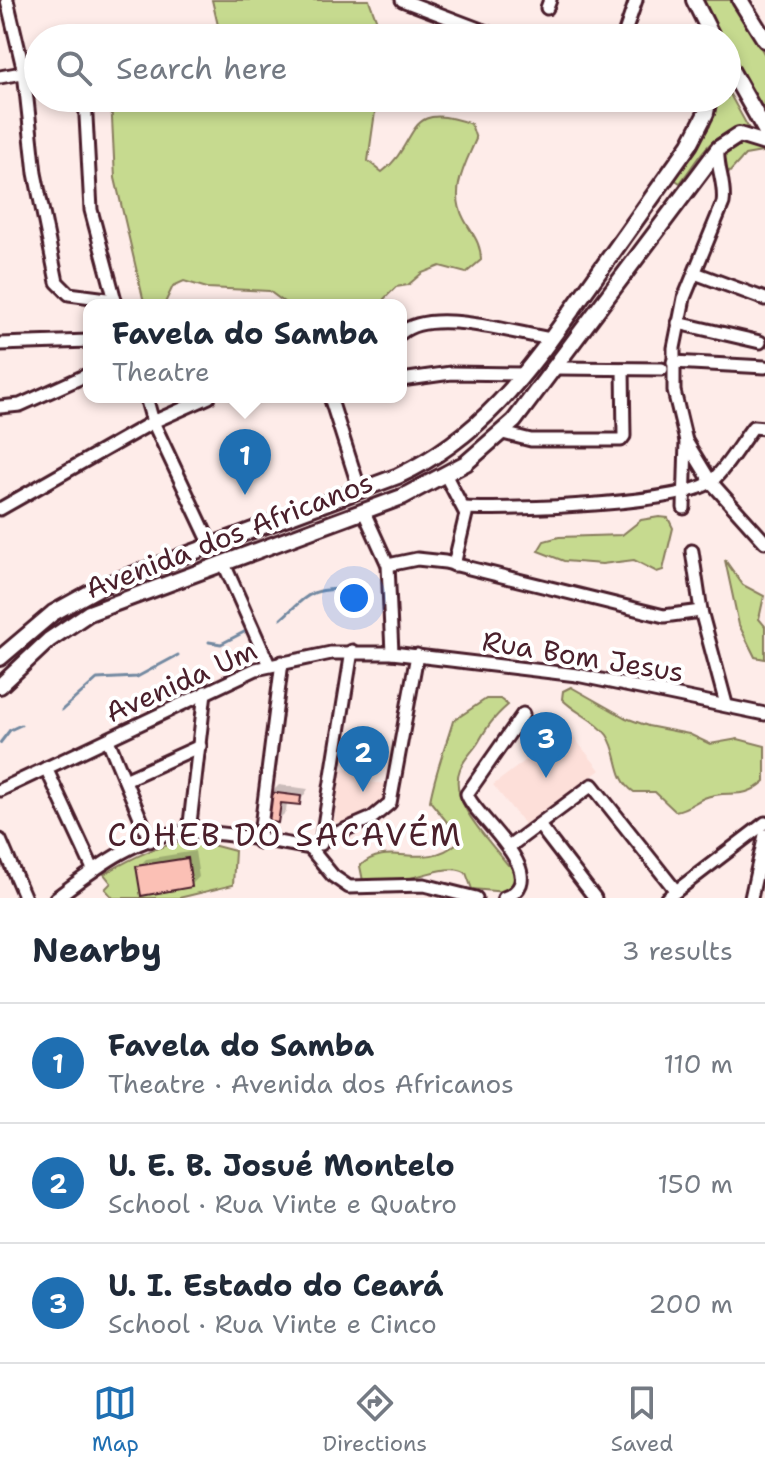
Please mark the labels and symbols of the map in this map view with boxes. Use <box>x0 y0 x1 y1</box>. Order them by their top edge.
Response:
pin: 1 <box>219 429 271 495</box>
street label: Avenida dos Africanos <box>80 463 378 607</box>
your location <box>334 578 374 618</box>
street label: Rua Bom Jesus <box>480 621 686 691</box>
street label: Avenida Um <box>99 631 263 731</box>
pin: 3 <box>520 712 572 778</box>
pin: 2 <box>337 726 389 792</box>
district label: COHEB DO SACAVÉM <box>107 813 463 856</box>

